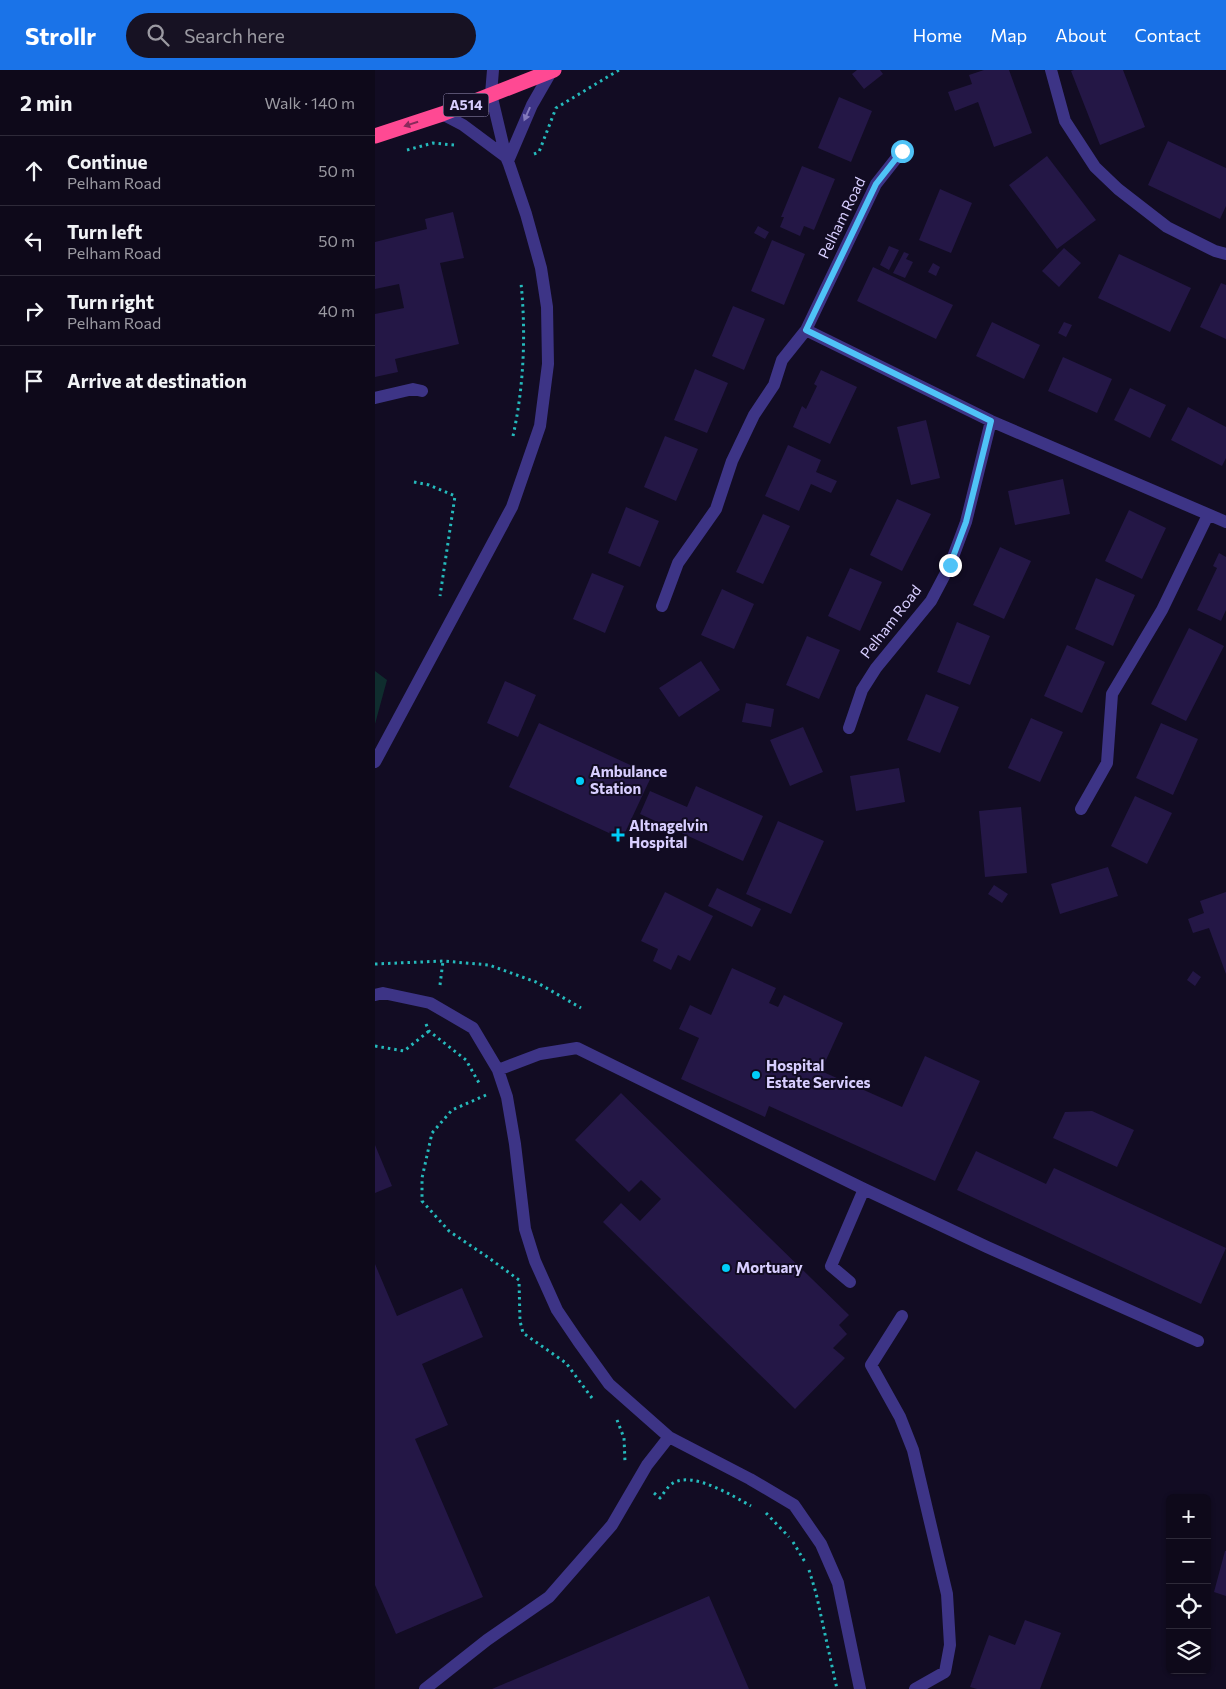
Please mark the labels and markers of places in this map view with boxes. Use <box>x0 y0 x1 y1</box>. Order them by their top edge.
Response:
place label: Ambulance Station <box>590 762 667 797</box>
marker: Ambulance Station <box>574 775 586 787</box>
place label: Altnagelvin Hospital <box>629 816 708 851</box>
marker: Altnagelvin Hospital <box>611 828 625 842</box>
place label: Hospital Estate Services <box>766 1056 871 1091</box>
marker: Hospital Estate Services <box>750 1069 762 1081</box>
place label: Mortuary <box>736 1258 803 1276</box>
marker: Mortuary <box>720 1262 732 1274</box>

